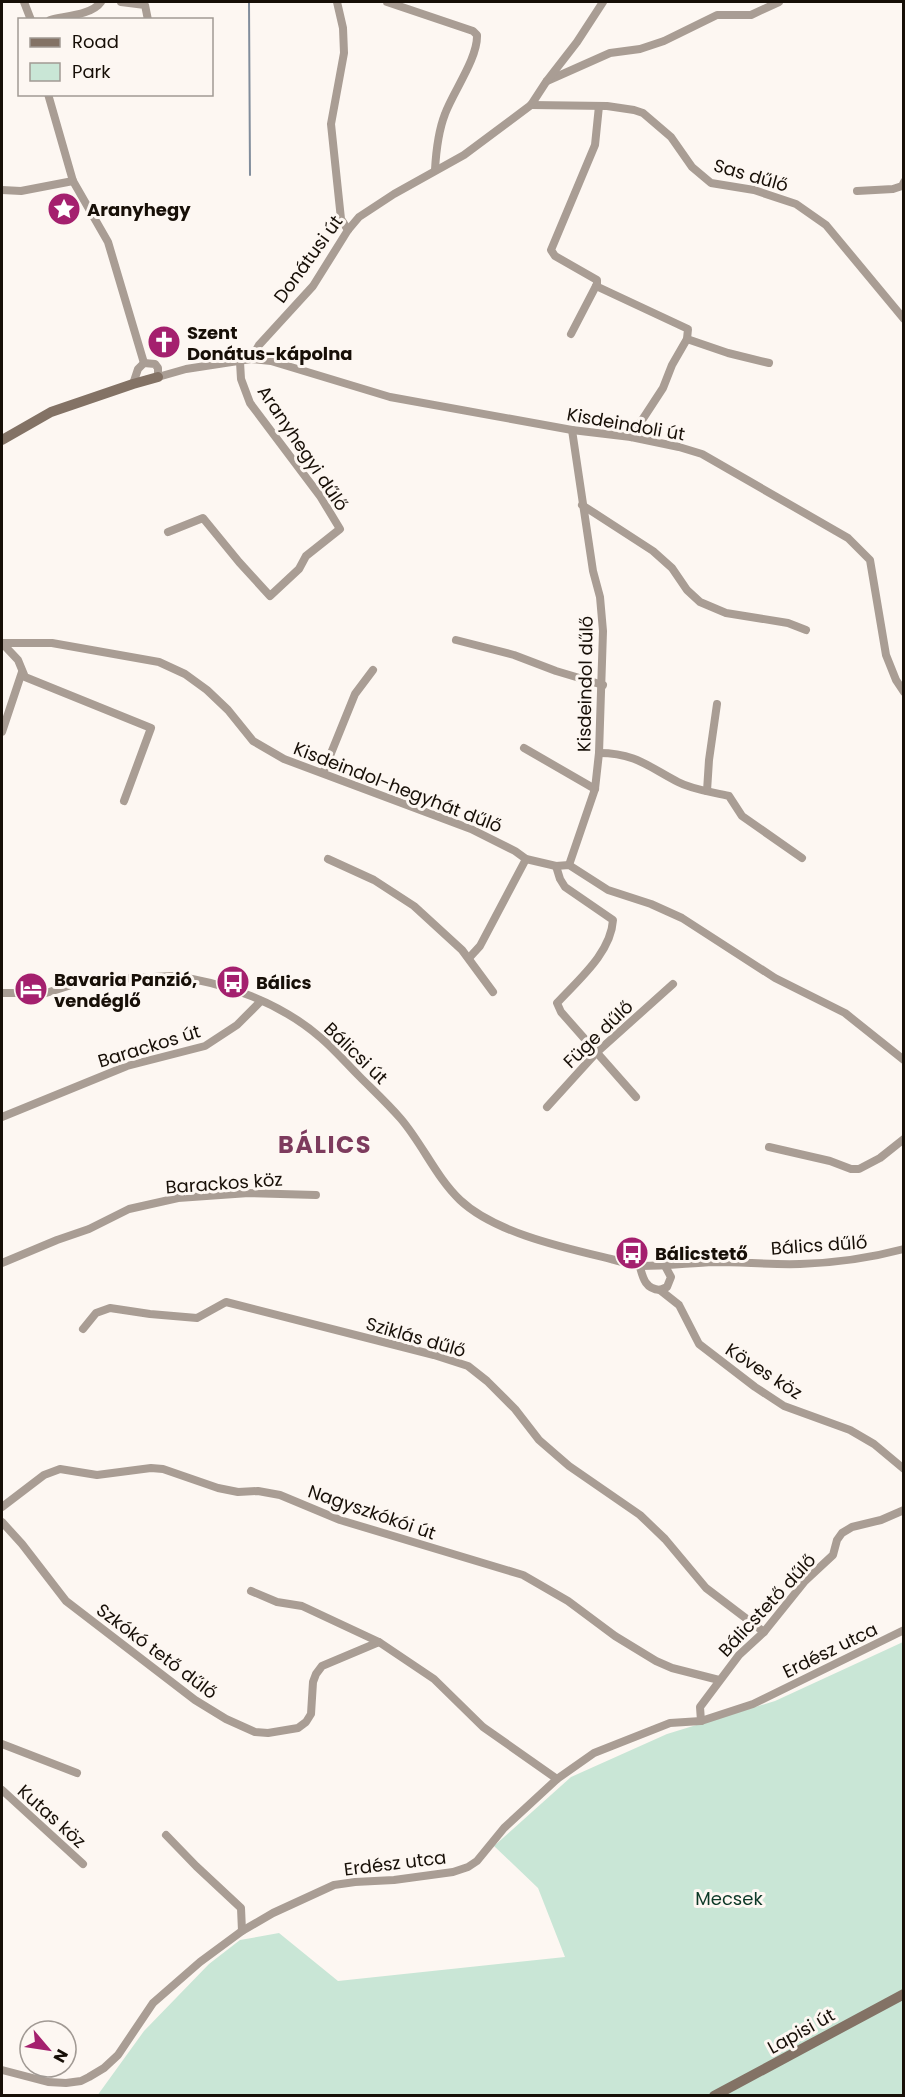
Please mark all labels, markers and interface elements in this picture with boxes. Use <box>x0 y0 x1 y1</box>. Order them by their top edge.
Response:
legend <box>18 18 213 96</box>
text: Road <box>72 29 119 54</box>
text: Park <box>72 59 111 84</box>
street label: Sas dűlő <box>711 152 791 198</box>
place icon: Aranyhegy <box>46 191 82 227</box>
place label: Aranyhegy <box>87 197 191 222</box>
street label: Donátusi út <box>268 210 348 308</box>
place label: Szent Donátus-kápolna <box>187 320 353 366</box>
church icon: Szent Donátus-kápolna <box>146 324 182 360</box>
street label: Aranyhegyi dűlő <box>252 380 354 516</box>
street label: Kisdeindoli út <box>565 401 687 447</box>
street label: Kisdeindol dűlő <box>571 616 599 752</box>
street label: Kisdeindol-hegyhát dűlő <box>290 736 506 838</box>
bus stop icon: Bálics <box>215 964 251 1000</box>
place label: Bavaria Panzió, vendéglő <box>54 967 197 1013</box>
place label: Bálics <box>256 970 312 995</box>
hotel icon: Bavaria Panzió, vendéglő <box>13 971 49 1007</box>
street label: Füge dűlő <box>558 994 638 1074</box>
street label: Bálicsi út <box>319 1016 393 1090</box>
street label: Barackos út <box>95 1019 203 1073</box>
district label: BÁLICS <box>278 1128 372 1161</box>
street label: Barackos köz <box>165 1166 283 1200</box>
street label: Bálics dűlő <box>770 1229 868 1261</box>
bus stop icon: Bálicstető <box>614 1235 650 1271</box>
place label: Bálicstető <box>655 1241 748 1266</box>
street label: Sziklás dűlő <box>363 1311 469 1363</box>
street label: Köves köz <box>721 1337 807 1405</box>
street label: Nagyszkókói út <box>305 1478 439 1546</box>
street label: Bálicstető dűlő <box>713 1548 821 1662</box>
street label: Szkókó tető dűlő <box>91 1597 223 1705</box>
street label: Erdész utca <box>778 1616 882 1684</box>
street label: Kutas köz <box>12 1779 92 1853</box>
street label: Erdész utca <box>342 1844 448 1882</box>
park label: Mecsek <box>695 1886 763 1911</box>
street label: Lapisi út <box>763 2002 839 2060</box>
north arrow <box>18 2019 78 2079</box>
text: N <box>48 2045 74 2067</box>

